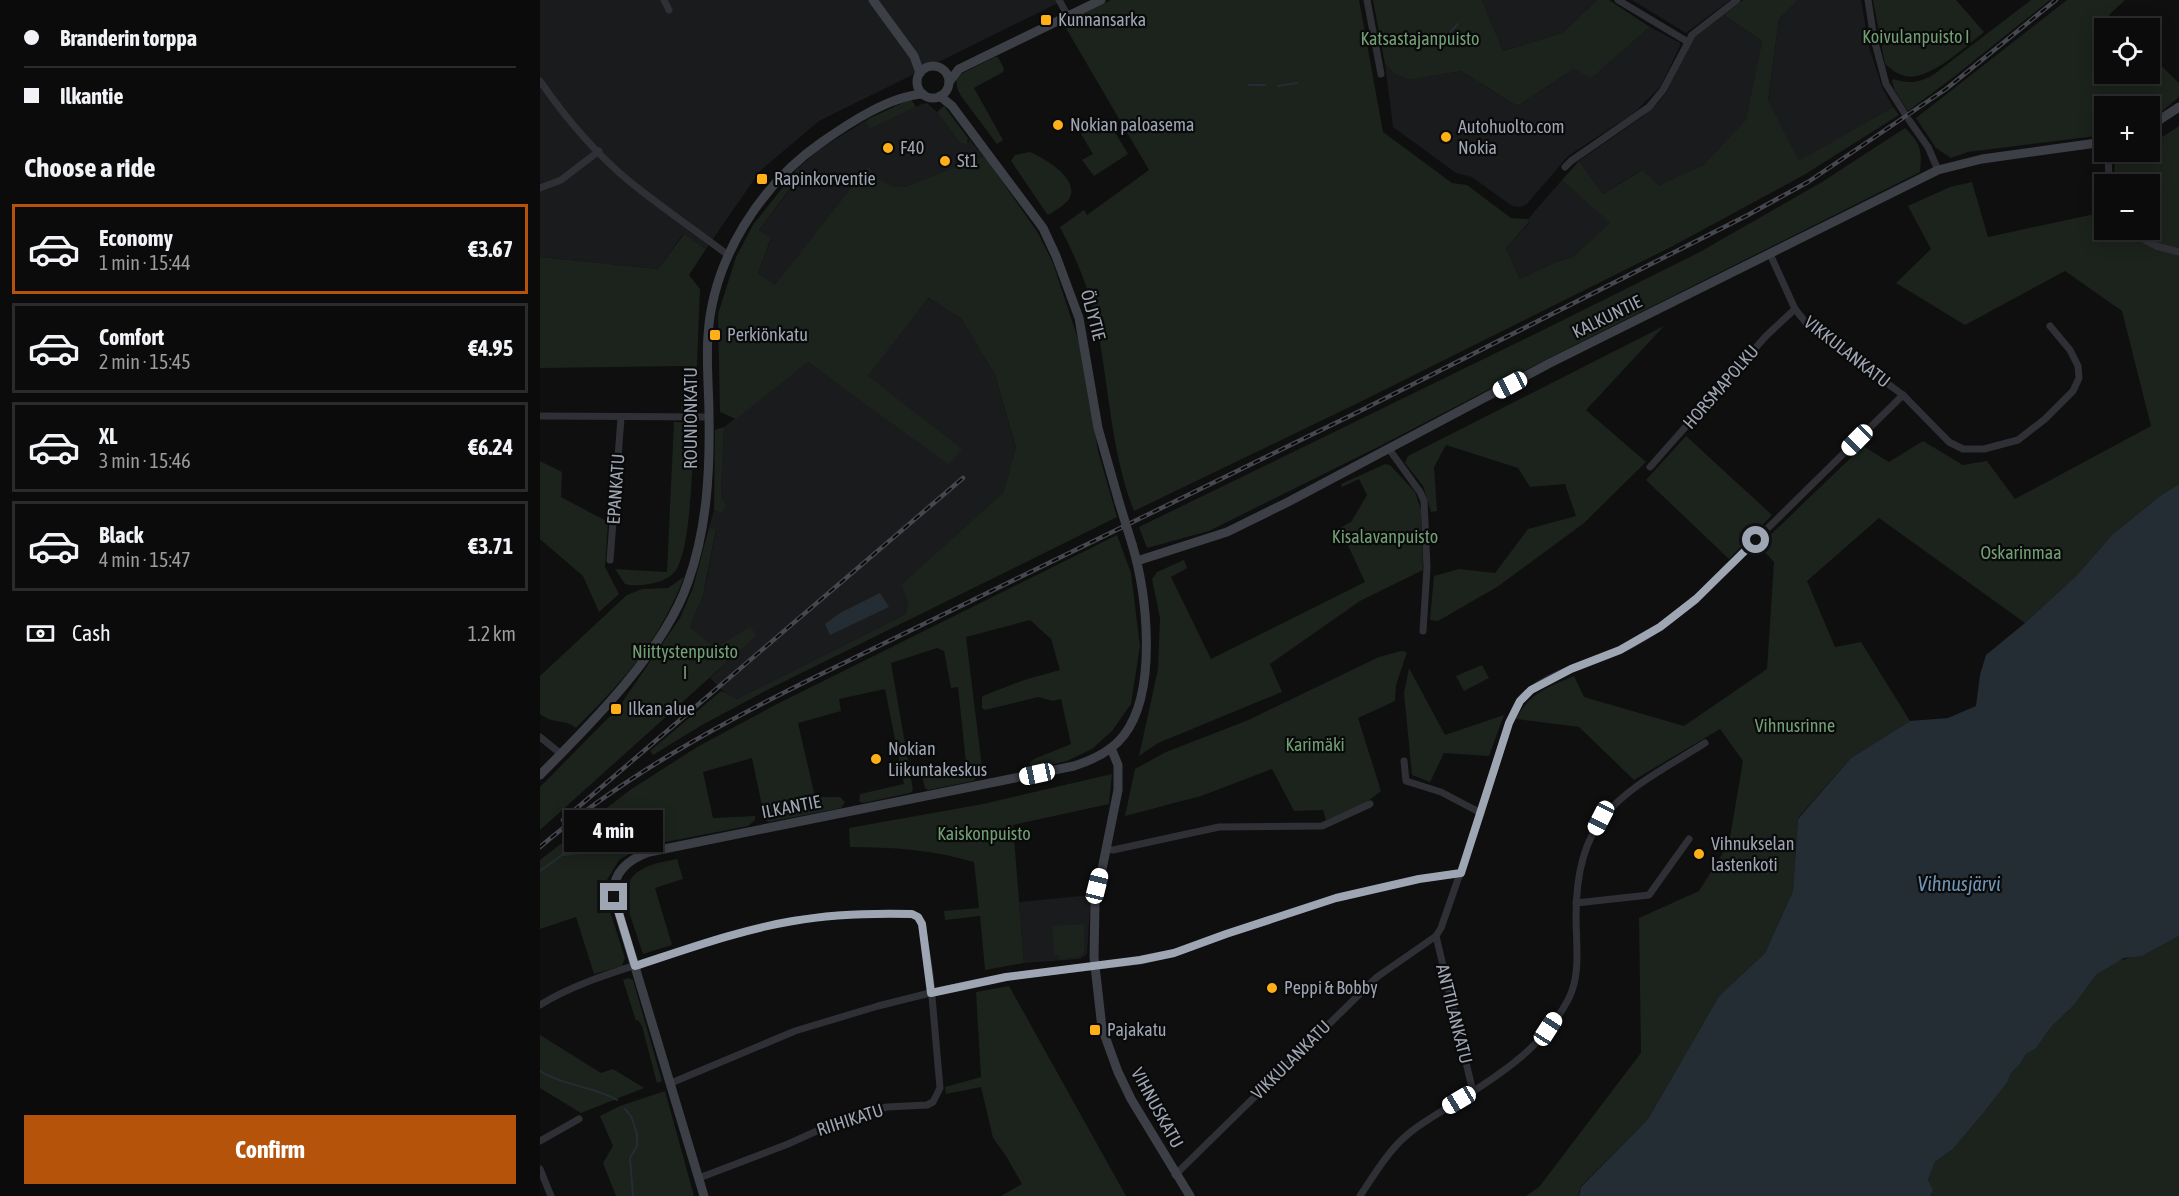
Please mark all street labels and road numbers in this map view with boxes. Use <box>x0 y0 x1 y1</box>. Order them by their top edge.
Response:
street label: ÖLJYTIE <box>1077 287 1110 343</box>
street label: KALKUNTIE <box>1569 291 1645 342</box>
street label: VIKKULANKATU <box>1800 311 1895 392</box>
street label: HORSMAPOLKU <box>1679 340 1763 433</box>
street label: ROUNIONKATU <box>680 367 701 469</box>
street label: EPANKATU <box>603 453 628 525</box>
street label: ILKANTIE <box>759 790 823 823</box>
street label: ANTTILANKATU <box>1432 962 1477 1066</box>
street label: VIKKULANKATU <box>1247 1016 1335 1104</box>
street label: VIHNUSKATU <box>1127 1064 1188 1151</box>
street label: RIIHIKATU <box>814 1099 886 1140</box>

